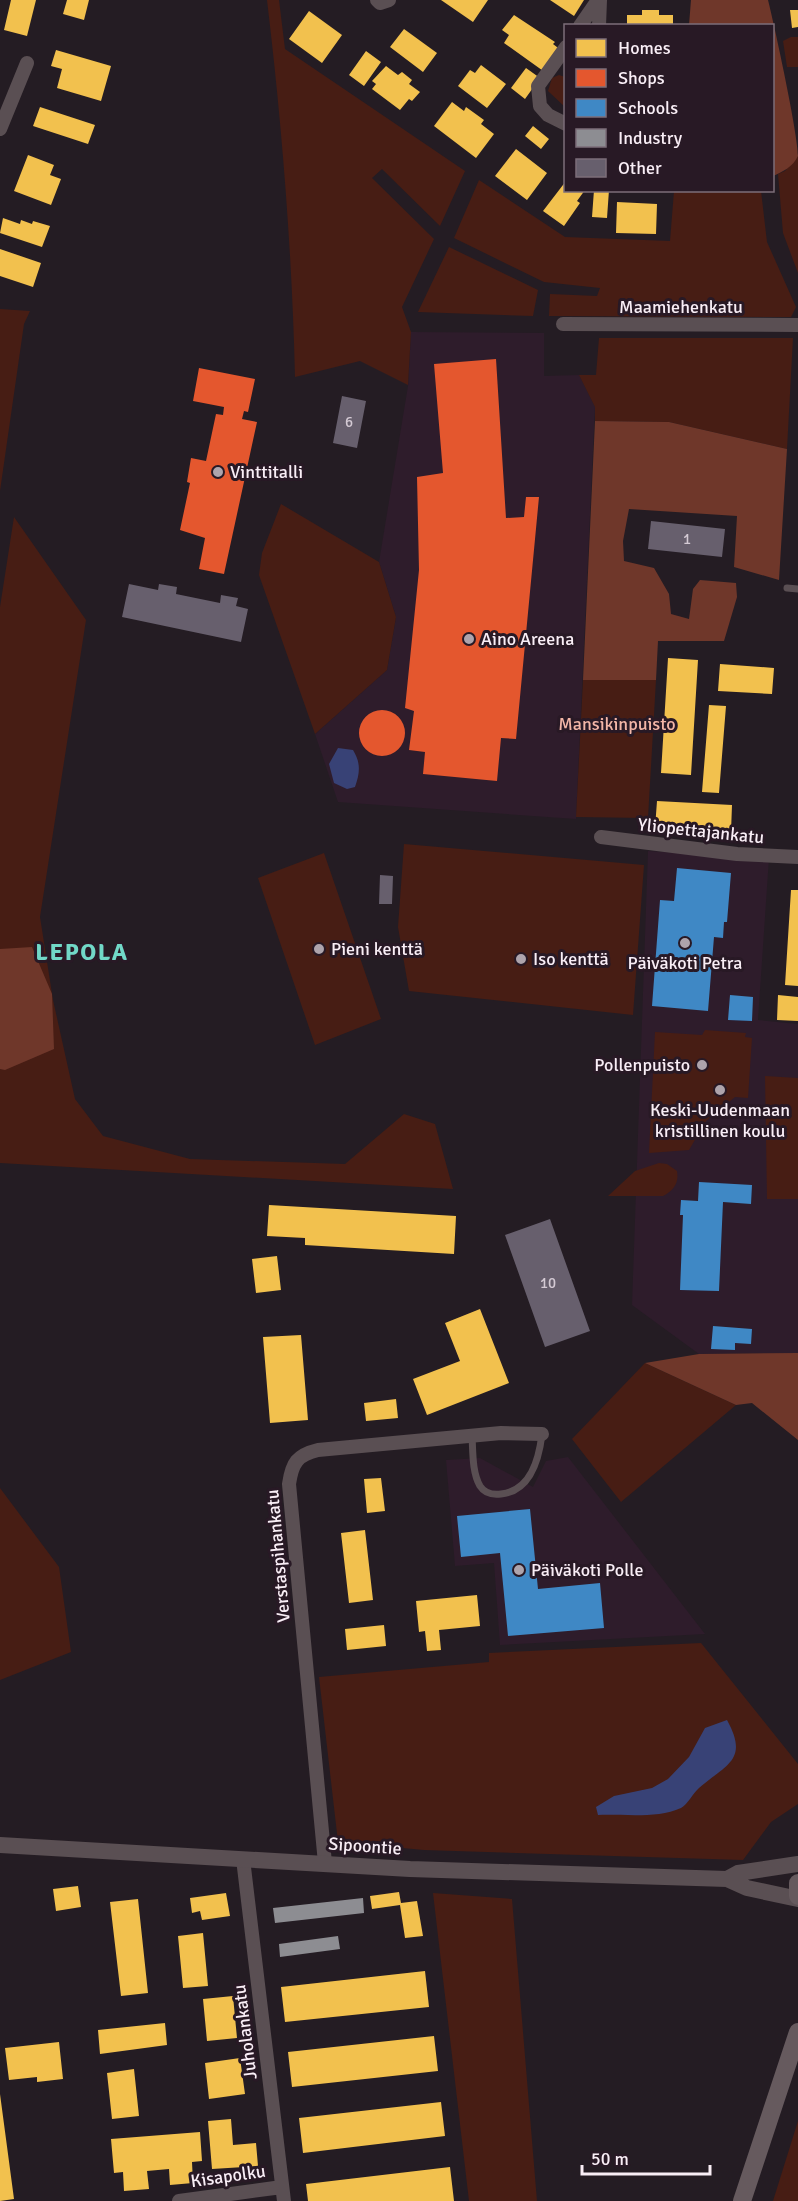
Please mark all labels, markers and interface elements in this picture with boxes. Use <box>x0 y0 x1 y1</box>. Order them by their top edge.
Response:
legend <box>564 24 774 192</box>
text: Homes <box>618 37 671 59</box>
text: Shops <box>618 67 665 89</box>
text: Schools <box>618 97 678 119</box>
text: Industry <box>618 127 683 149</box>
text: Other <box>618 157 662 179</box>
street label: Maamiehenkatu <box>619 296 743 318</box>
house number: 6 <box>345 413 353 431</box>
place label: Vinttitalli <box>230 461 303 483</box>
marker: Vinttitalli <box>211 465 225 479</box>
house number: 1 <box>683 530 691 548</box>
place label: Aino Areena <box>481 628 574 650</box>
marker: Aino Areena <box>462 632 476 646</box>
park label: Mansikinpuisto <box>558 713 676 735</box>
street label: Yliopettajankatu <box>637 813 765 849</box>
marker: Päiväkoti Petra <box>678 936 692 950</box>
district label: LEPOLA <box>35 937 129 967</box>
place label: Pieni kenttä <box>331 938 423 960</box>
marker: Pieni kenttä <box>312 942 326 956</box>
place label: Iso kenttä <box>533 948 609 970</box>
marker: Iso kenttä <box>514 952 528 966</box>
place label: Päiväkoti Petra <box>628 952 742 974</box>
place label: Pollenpuisto <box>594 1054 690 1076</box>
marker: Pollenpuisto <box>695 1058 709 1072</box>
marker: Keski-Uudenmaan kristillinen koulu <box>713 1083 727 1097</box>
place label: Keski-Uudenmaan kristillinen koulu <box>650 1099 790 1142</box>
house number: 10 <box>540 1274 556 1292</box>
street label: Verstaspihankatu <box>261 1489 295 1623</box>
place label: Päiväkoti Polle <box>531 1559 643 1581</box>
marker: Päiväkoti Polle <box>512 1563 526 1577</box>
street label: Sipoontie <box>328 1832 402 1860</box>
street label: Juholankatu <box>228 1983 262 2081</box>
scale bar <box>582 2138 710 2176</box>
text: 50 m <box>591 2148 629 2170</box>
street label: Kisapolku <box>189 2160 267 2192</box>

